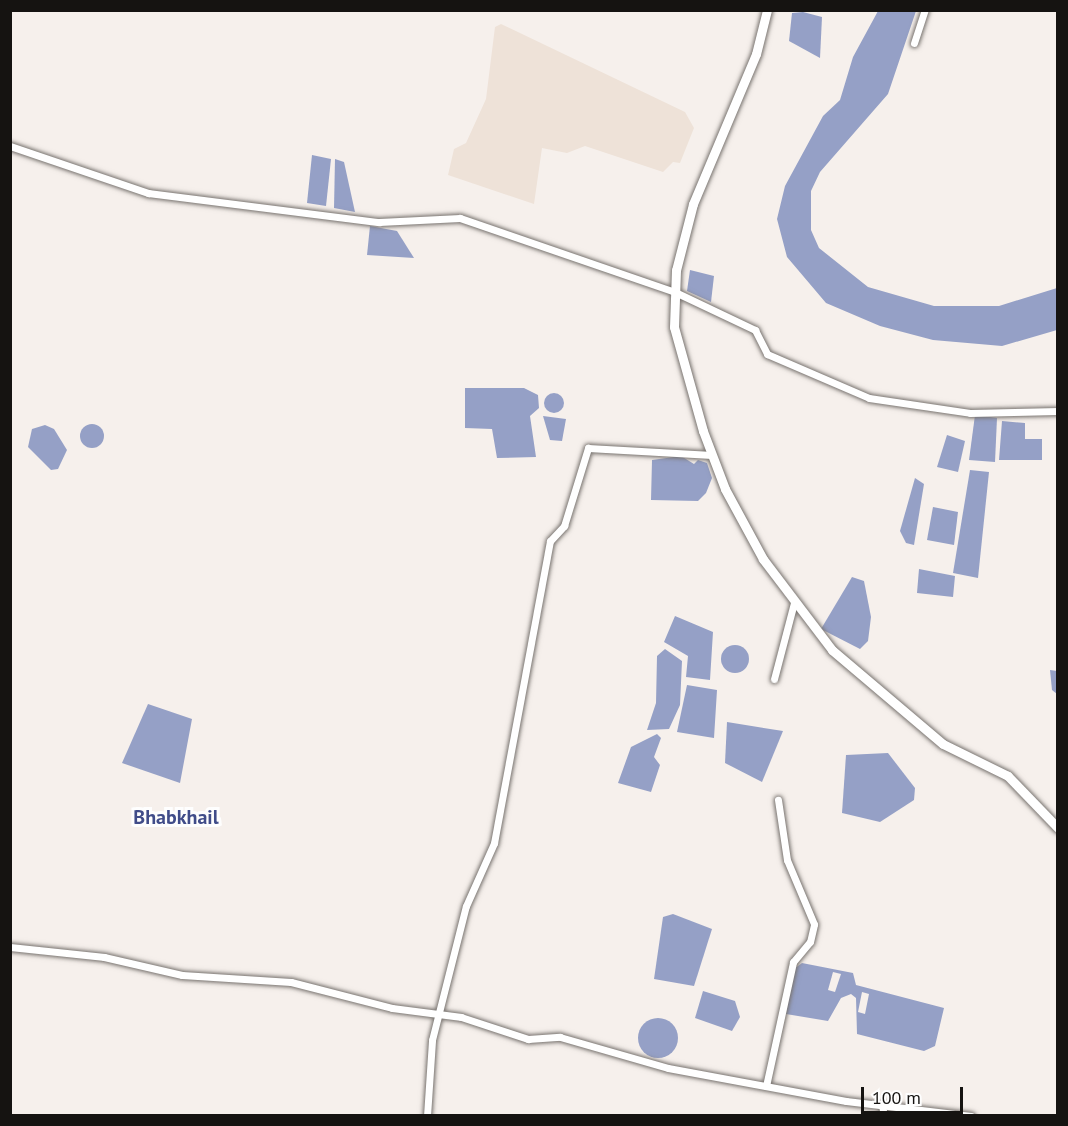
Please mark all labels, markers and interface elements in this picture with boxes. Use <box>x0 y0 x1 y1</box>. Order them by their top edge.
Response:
district label: Bhabkhail <box>133 805 219 829</box>
scale bar <box>864 1075 966 1113</box>
text: 100 m <box>872 1086 921 1109</box>

